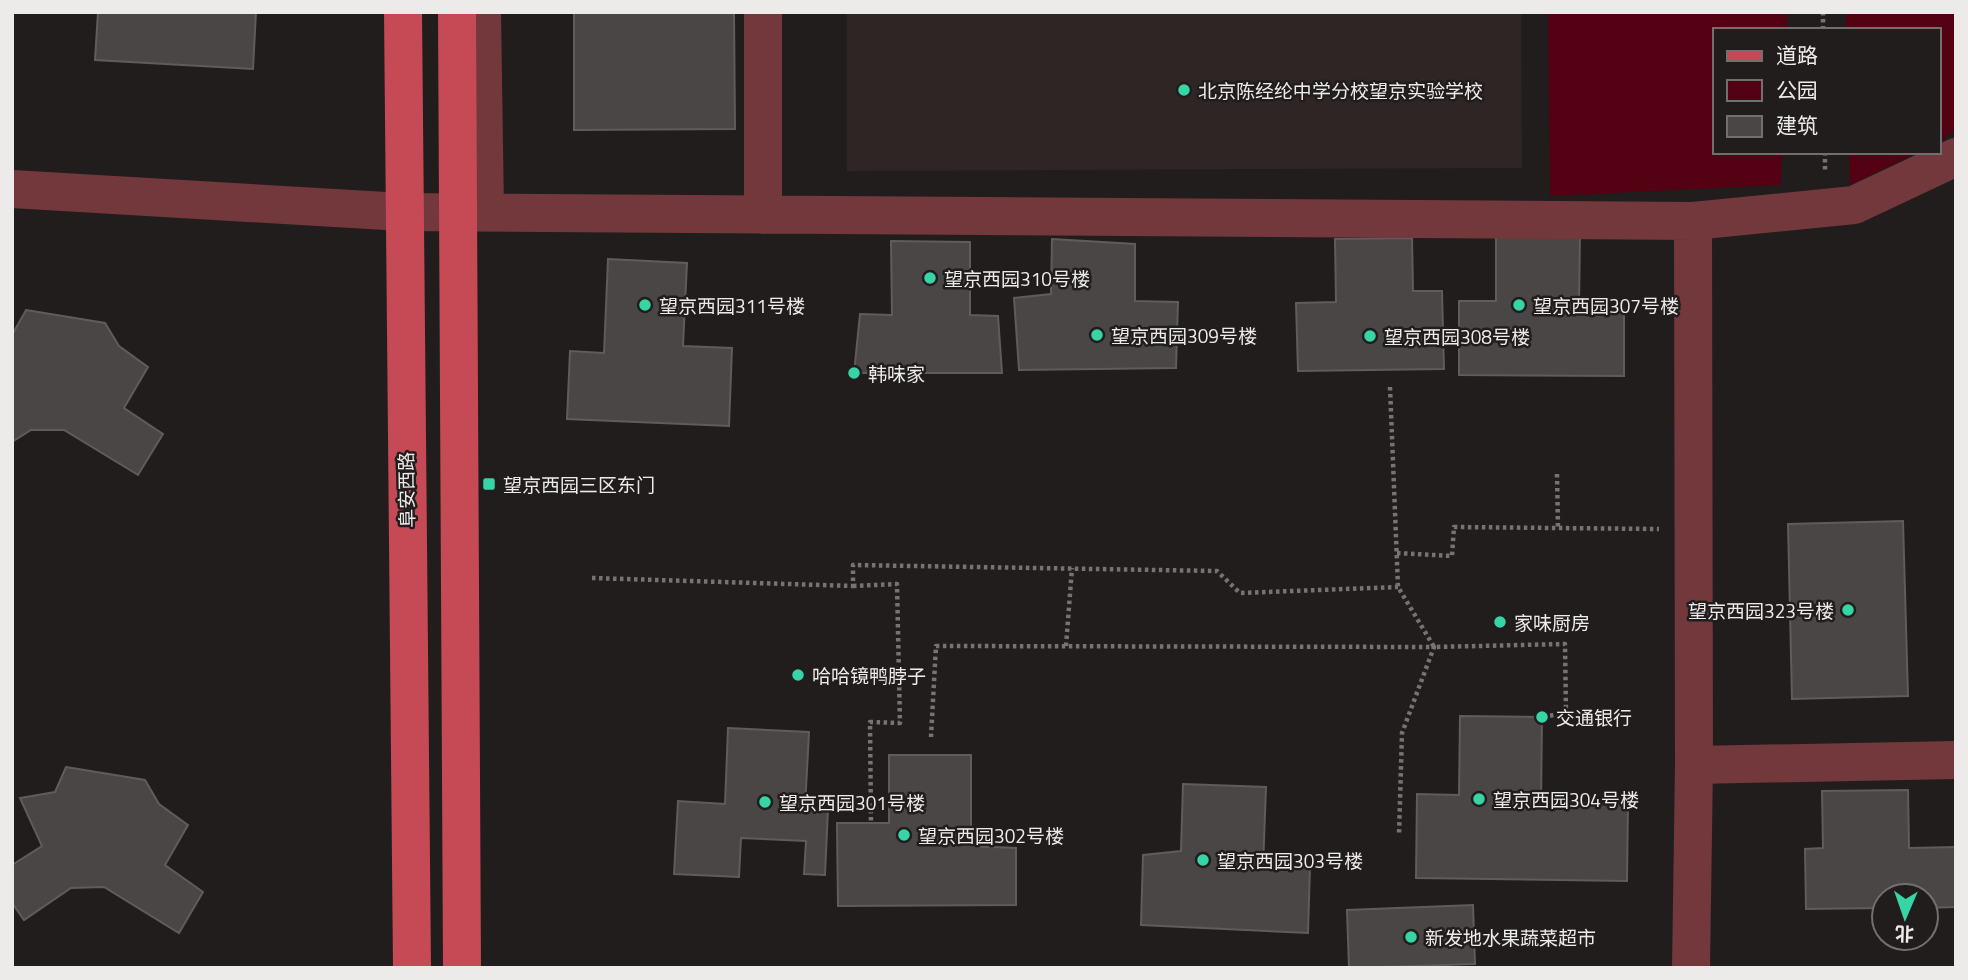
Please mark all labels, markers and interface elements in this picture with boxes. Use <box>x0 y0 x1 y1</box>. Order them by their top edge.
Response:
legend <box>1713 28 1940 154</box>
text: 道路 <box>1776 39 1818 71</box>
text: 公园 <box>1776 74 1818 106</box>
place label: 北京陈经纶中学分校望京实验学校 <box>1198 76 1483 105</box>
marker: 北京陈经纶中学分校望京实验学校 <box>1176 82 1192 98</box>
text: 建筑 <box>1776 109 1818 141</box>
place label: 望京西园310号楼 <box>944 264 1090 293</box>
marker: 望京西园310号楼 <box>922 270 938 286</box>
place label: 望京西园311号楼 <box>659 291 805 320</box>
place label: 望京西园307号楼 <box>1533 291 1679 320</box>
marker: 望京西园311号楼 <box>637 297 653 313</box>
marker: 望京西园307号楼 <box>1511 297 1527 313</box>
place label: 望京西园309号楼 <box>1111 321 1257 350</box>
place label: 望京西园308号楼 <box>1384 322 1530 351</box>
marker: 望京西园309号楼 <box>1089 327 1105 343</box>
marker: 望京西园308号楼 <box>1362 328 1378 344</box>
place label: 韩味家 <box>868 359 925 388</box>
marker: 韩味家 <box>846 365 862 381</box>
street label: 阜安西路 <box>391 452 421 528</box>
place label: 望京西园三区东门 <box>503 470 655 499</box>
marker: 望京西园三区东门 <box>481 476 497 492</box>
place label: 望京西园323号楼 <box>1688 596 1834 625</box>
marker: 望京西园323号楼 <box>1840 602 1856 618</box>
place label: 家味厨房 <box>1514 608 1590 637</box>
marker: 家味厨房 <box>1492 614 1508 630</box>
place label: 哈哈镜鸭脖子 <box>812 661 926 690</box>
marker: 哈哈镜鸭脖子 <box>790 667 806 683</box>
place label: 交通银行 <box>1556 703 1632 732</box>
marker: 交通银行 <box>1534 709 1550 725</box>
place label: 望京西园304号楼 <box>1493 785 1639 814</box>
place label: 望京西园301号楼 <box>779 788 925 817</box>
marker: 望京西园304号楼 <box>1471 791 1487 807</box>
marker: 望京西园301号楼 <box>757 794 773 810</box>
place label: 望京西园302号楼 <box>918 821 1064 850</box>
marker: 望京西园302号楼 <box>896 827 912 843</box>
place label: 望京西园303号楼 <box>1217 846 1363 875</box>
marker: 望京西园303号楼 <box>1195 852 1211 868</box>
north arrow <box>1870 882 1940 952</box>
text: 北 <box>1894 920 1914 949</box>
place label: 新发地水果蔬菜超市 <box>1425 923 1596 952</box>
marker: 新发地水果蔬菜超市 <box>1403 929 1419 945</box>

